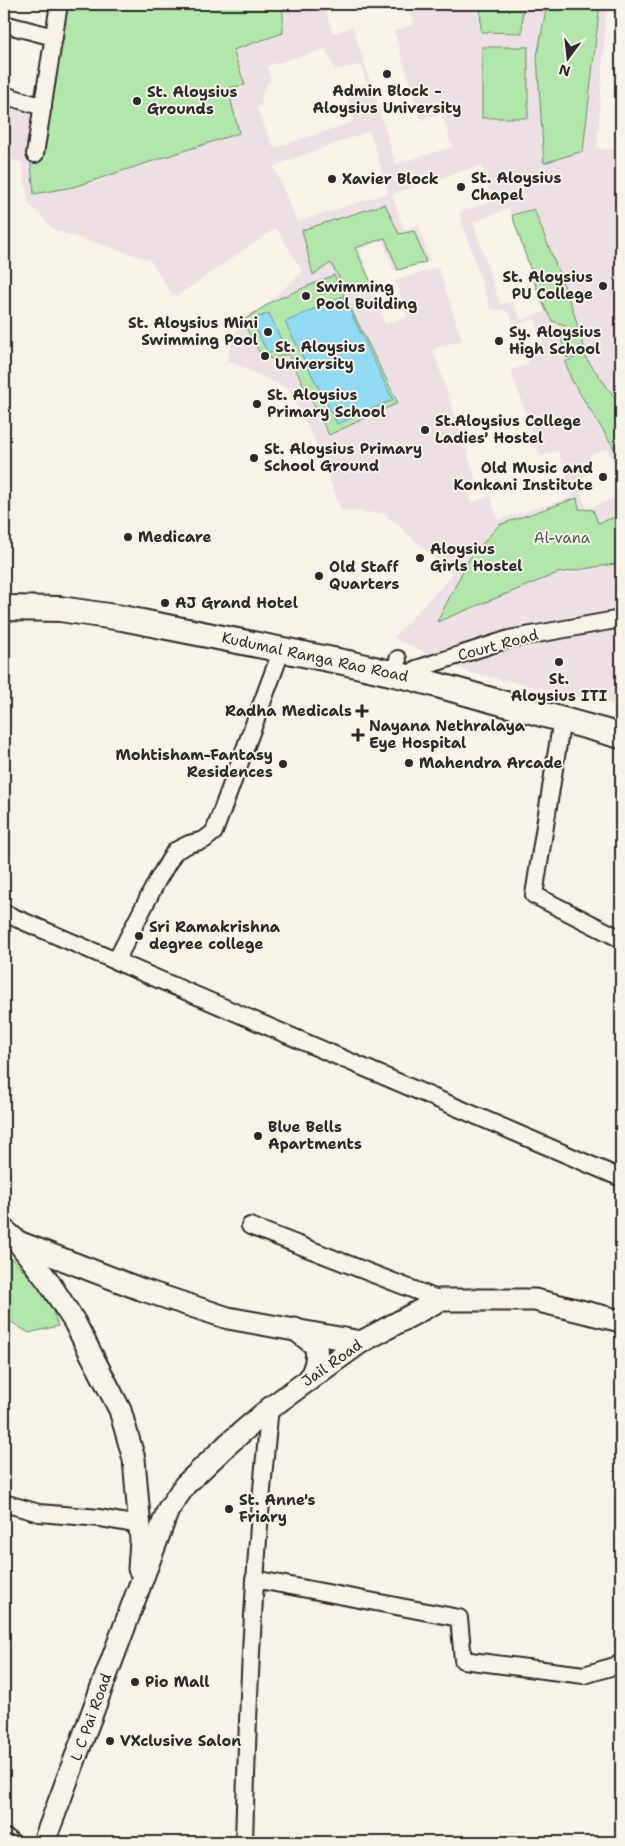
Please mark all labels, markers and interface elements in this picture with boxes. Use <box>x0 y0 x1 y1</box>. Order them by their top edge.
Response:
north arrow <box>542 32 592 82</box>
text: N <box>557 60 572 81</box>
marker: Admin Block - Aloysius University <box>381 68 393 80</box>
place label: Admin Block - Aloysius University <box>313 81 461 118</box>
place label: St. Aloysius Grounds <box>147 82 238 119</box>
marker: St. Aloysius Grounds <box>131 95 143 107</box>
place label: St. Aloysius Chapel <box>471 168 562 205</box>
place label: Xavier Block <box>342 169 439 189</box>
marker: Xavier Block <box>326 173 338 185</box>
marker: St. Aloysius Chapel <box>455 181 467 193</box>
place label: St. Aloysius PU College <box>503 267 593 304</box>
place label: Swimming Pool Building <box>316 277 418 314</box>
marker: St. Aloysius PU College <box>597 280 609 292</box>
marker: Swimming Pool Building <box>300 290 312 302</box>
place label: St. Aloysius Mini Swimming Pool <box>128 313 258 350</box>
place label: Sy. Aloysius High School <box>509 322 601 359</box>
marker: St. Aloysius Mini Swimming Pool <box>262 326 274 338</box>
marker: Sy. Aloysius High School <box>493 335 505 347</box>
place label: St. Aloysius University <box>275 337 366 374</box>
marker: St. Aloysius University <box>259 350 271 362</box>
place label: St. Aloysius Primary School <box>267 385 386 422</box>
marker: St. Aloysius Primary School <box>251 398 263 410</box>
place label: St.Aloysius College Ladies' Hostel <box>435 411 581 448</box>
marker: St.Aloysius College Ladies' Hostel <box>419 424 431 436</box>
place label: St. Aloysius Primary School Ground <box>264 439 422 476</box>
marker: St. Aloysius Primary School Ground <box>248 452 260 464</box>
place label: Old Music and Konkani Institute <box>453 458 593 495</box>
marker: Old Music and Konkani Institute <box>597 471 609 483</box>
place label: Medicare <box>138 527 212 547</box>
park label: Al-vana <box>534 528 591 548</box>
marker: Medicare <box>122 531 134 543</box>
place label: Aloysius Girls Hostel <box>430 539 523 576</box>
marker: Aloysius Girls Hostel <box>414 552 426 564</box>
place label: Old Staff Quarters <box>329 557 400 594</box>
marker: Old Staff Quarters <box>313 570 325 582</box>
place label: AJ Grand Hotel <box>175 593 298 613</box>
marker: AJ Grand Hotel <box>159 597 171 609</box>
street label: Court Road <box>456 625 541 665</box>
street label: Kudumal Ranga Rao Road <box>220 627 411 687</box>
marker: St. Aloysius ITI <box>553 656 565 668</box>
place label: St. Aloysius ITI <box>511 669 607 706</box>
place label: Radha Medicals <box>225 701 352 721</box>
marker: Radha Medicals <box>356 705 368 717</box>
place label: Nayana Nethralaya Eye Hospital <box>369 716 526 753</box>
marker: Nayana Nethralaya Eye Hospital <box>351 728 365 742</box>
place label: Mohtisham-Fantasy Residences <box>115 745 273 782</box>
place label: Mahendra Arcade <box>419 753 563 773</box>
marker: Mahendra Arcade <box>403 757 415 769</box>
marker: Mohtisham-Fantasy Residences <box>277 758 289 770</box>
place label: Sri Ramakrishna degree college <box>149 917 281 954</box>
marker: Sri Ramakrishna degree college <box>133 930 145 942</box>
place label: Blue Bells Apartments <box>268 1117 362 1154</box>
marker: Blue Bells Apartments <box>252 1130 264 1142</box>
street label: Jail Road <box>298 1335 367 1391</box>
place label: St. Anne's Friary <box>239 1490 316 1527</box>
marker: St. Anne's Friary <box>223 1503 235 1515</box>
street label: L C Pai Road <box>66 1670 116 1764</box>
place label: Pio Mall <box>145 1672 210 1692</box>
marker: Pio Mall <box>129 1676 141 1688</box>
place label: VXclusive Salon <box>120 1731 241 1751</box>
marker: VXclusive Salon <box>104 1735 116 1747</box>

